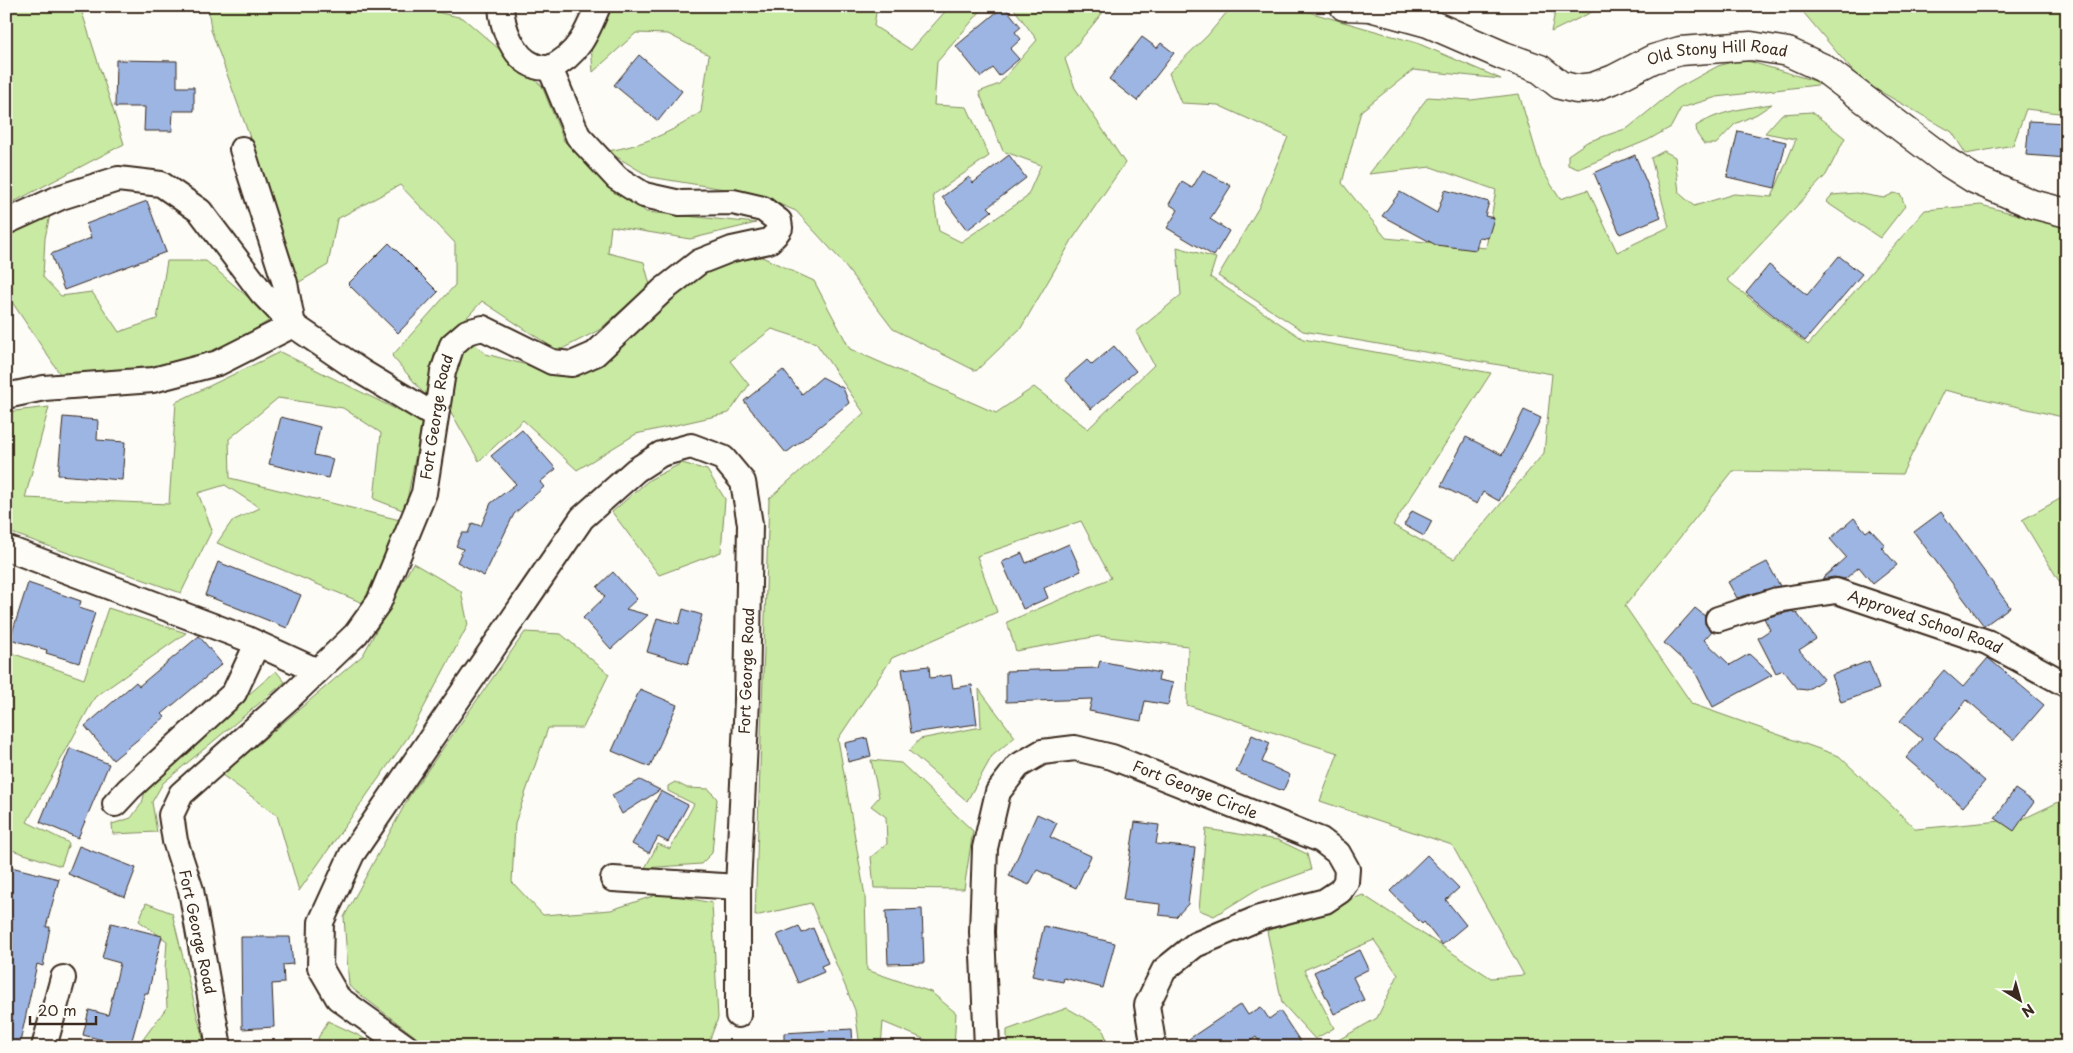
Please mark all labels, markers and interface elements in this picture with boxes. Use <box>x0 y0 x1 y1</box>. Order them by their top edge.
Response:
street label: Old Stony Hill Road <box>1644 33 1789 70</box>
street label: Fort George Road <box>413 351 458 481</box>
street label: Approved School Road <box>1845 583 2007 658</box>
street label: Fort George Road <box>732 607 759 735</box>
street label: Fort George Circle <box>1130 753 1262 824</box>
street label: Fort George Road <box>174 867 223 996</box>
north arrow <box>1996 976 2046 1026</box>
scale bar <box>30 993 96 1025</box>
text: 20 m <box>38 998 77 1021</box>
text: N <box>2017 999 2039 1023</box>

